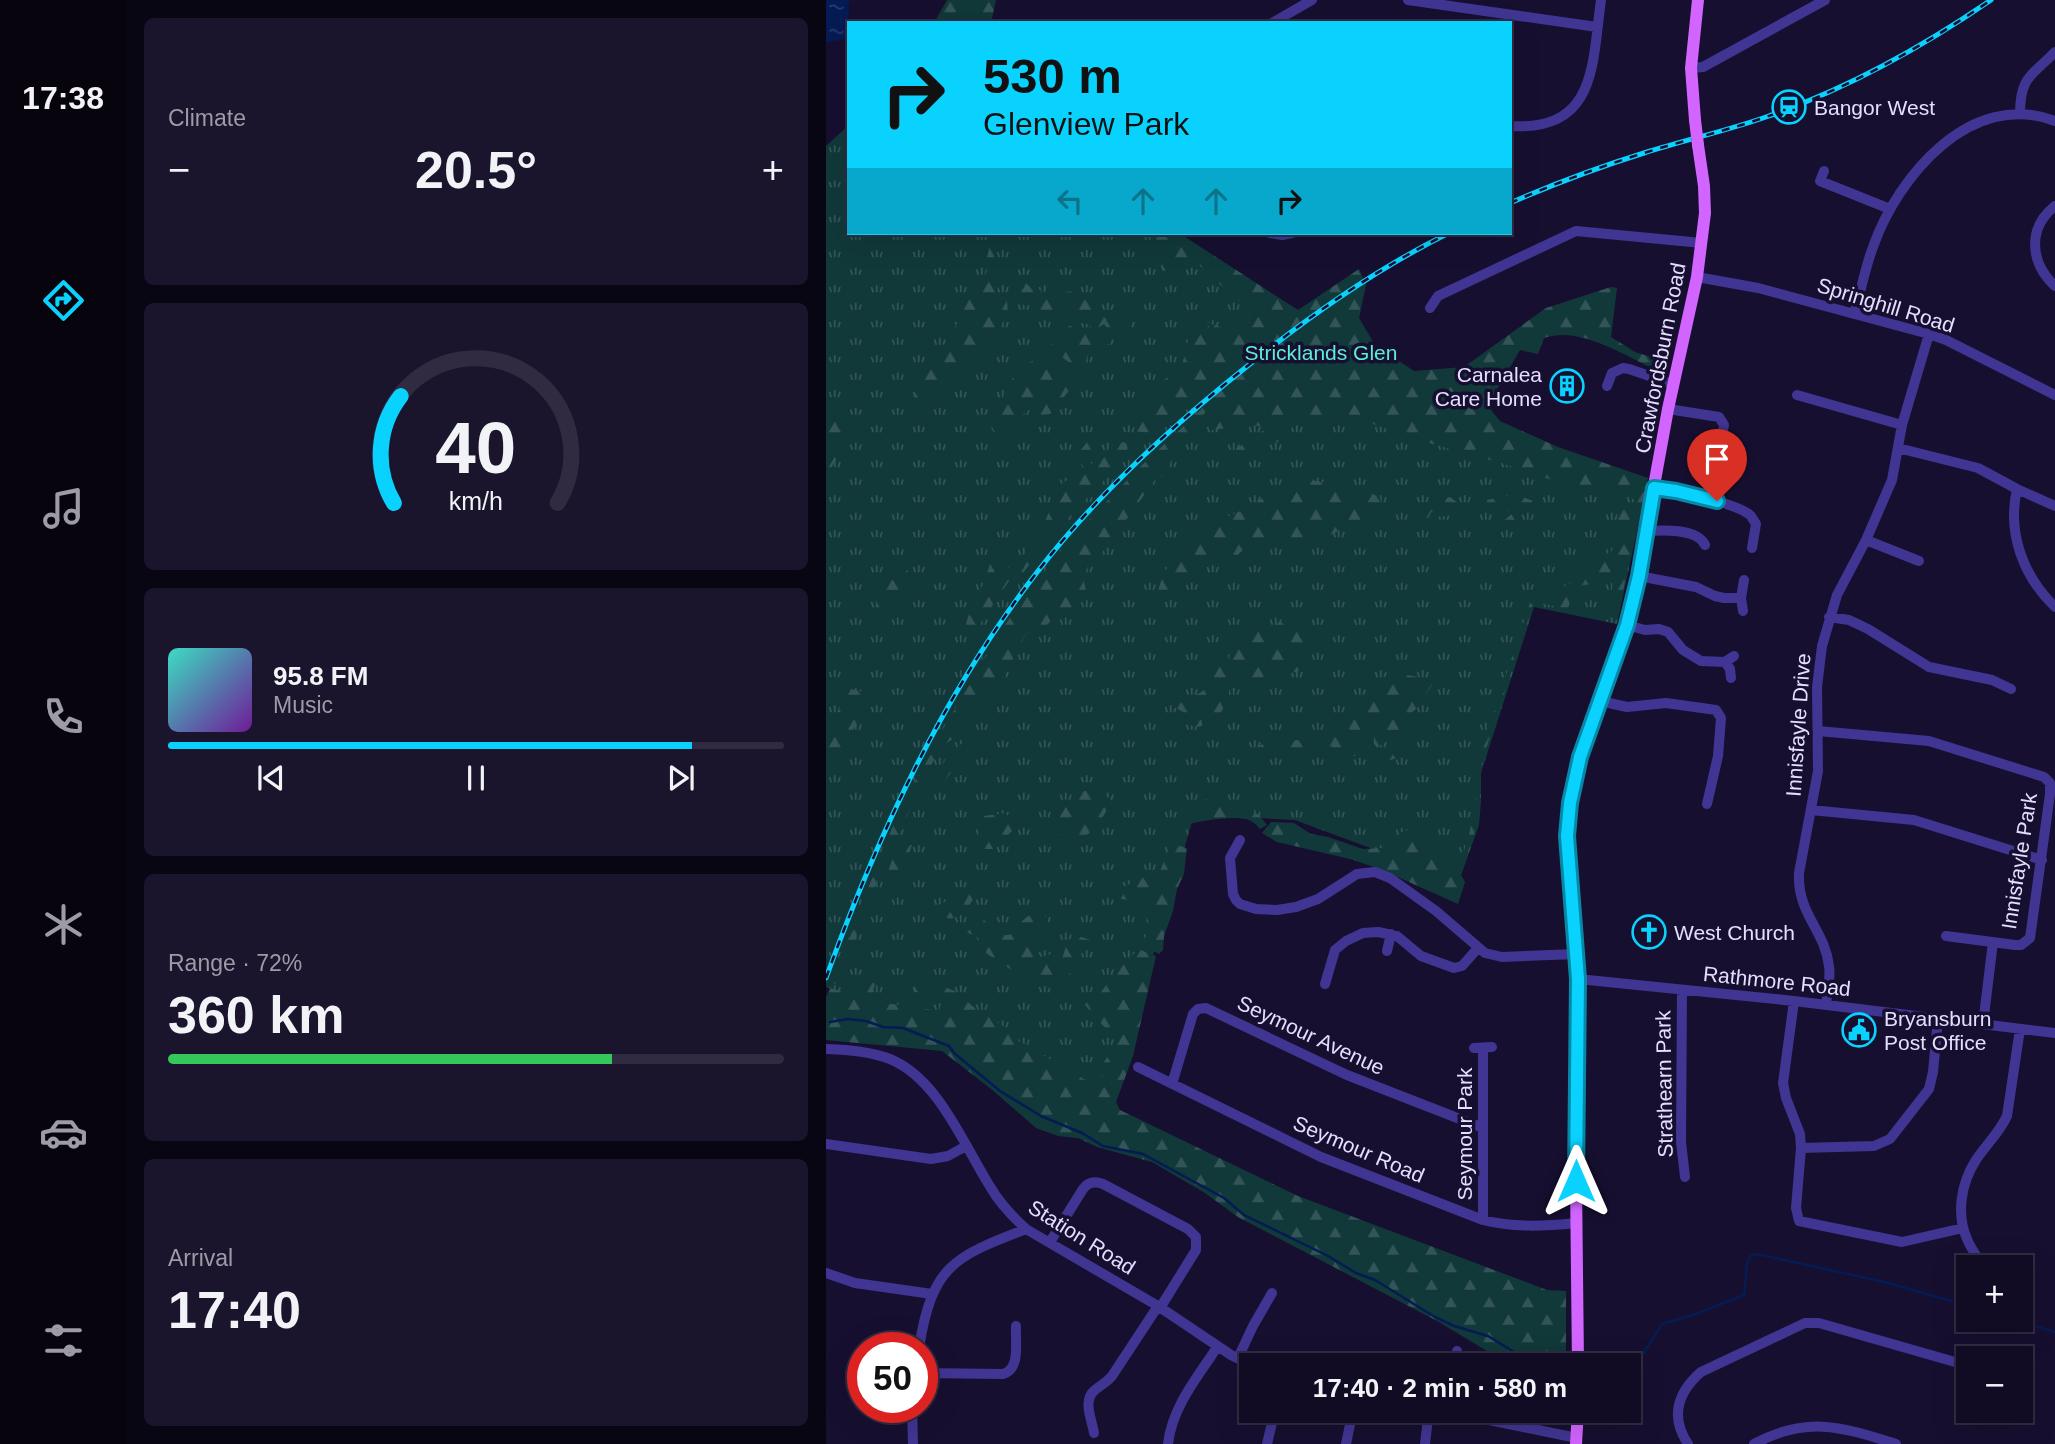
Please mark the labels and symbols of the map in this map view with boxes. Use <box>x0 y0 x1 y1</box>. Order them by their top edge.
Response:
station icon: Bangor West <box>1770 88 1808 126</box>
place label: Bangor West <box>1814 96 1935 119</box>
street label: Crawfordsburn Road <box>1630 261 1690 455</box>
street label: Springhill Road <box>1815 273 1957 337</box>
park label: Stricklands Glen <box>1245 341 1397 364</box>
place label: Carnalea Care Home <box>1435 363 1542 410</box>
building icon: Carnalea Care Home <box>1548 367 1586 405</box>
pin <box>1687 429 1747 501</box>
street label: Innisfayle Drive <box>1782 653 1814 797</box>
street label: Innisfayle Park <box>1997 791 2041 931</box>
church icon: West Church <box>1630 913 1668 951</box>
place label: West Church <box>1674 921 1795 944</box>
street label: Rathmore Road <box>1702 962 1852 1000</box>
street label: Seymour Avenue <box>1234 991 1388 1079</box>
place label: Bryansburn Post Office <box>1884 1007 1991 1054</box>
street label: Strathearn Park <box>1651 1010 1677 1158</box>
public building icon: Bryansburn Post Office <box>1840 1011 1878 1049</box>
street label: Seymour Park <box>1453 1067 1476 1201</box>
street label: Seymour Road <box>1290 1111 1428 1187</box>
position arrow <box>1539 1144 1613 1218</box>
street label: Station Road <box>1024 1195 1140 1279</box>
speed limit sign: 50 <box>847 1332 938 1423</box>

